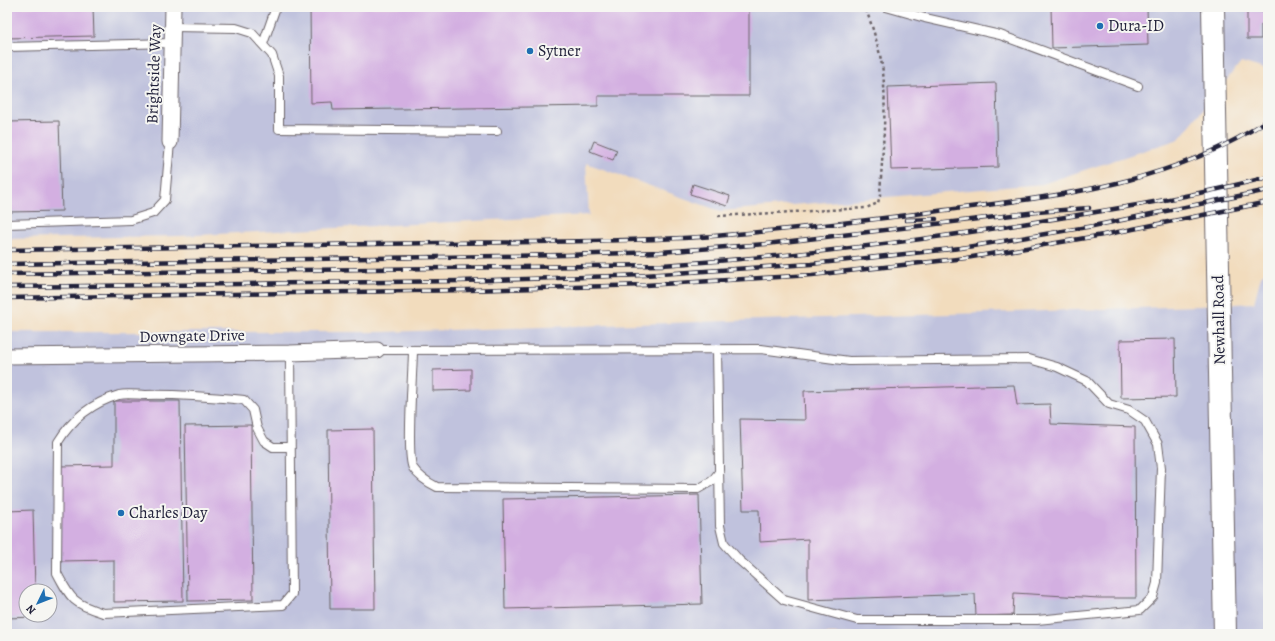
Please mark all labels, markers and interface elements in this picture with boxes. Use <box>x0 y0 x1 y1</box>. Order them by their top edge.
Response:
place label: Dura-ID <box>1108 15 1164 37</box>
marker: Dura-ID <box>1095 21 1105 31</box>
street label: Brightside Way <box>141 23 167 124</box>
place label: Sytner <box>538 40 581 62</box>
marker: Sytner <box>525 46 535 56</box>
street label: Newhall Road <box>1207 274 1231 365</box>
street label: Downgate Drive <box>139 324 245 348</box>
place label: Charles Day <box>129 502 208 524</box>
marker: Charles Day <box>116 508 126 518</box>
north arrow <box>18 583 58 623</box>
text: N <box>23 601 39 618</box>

